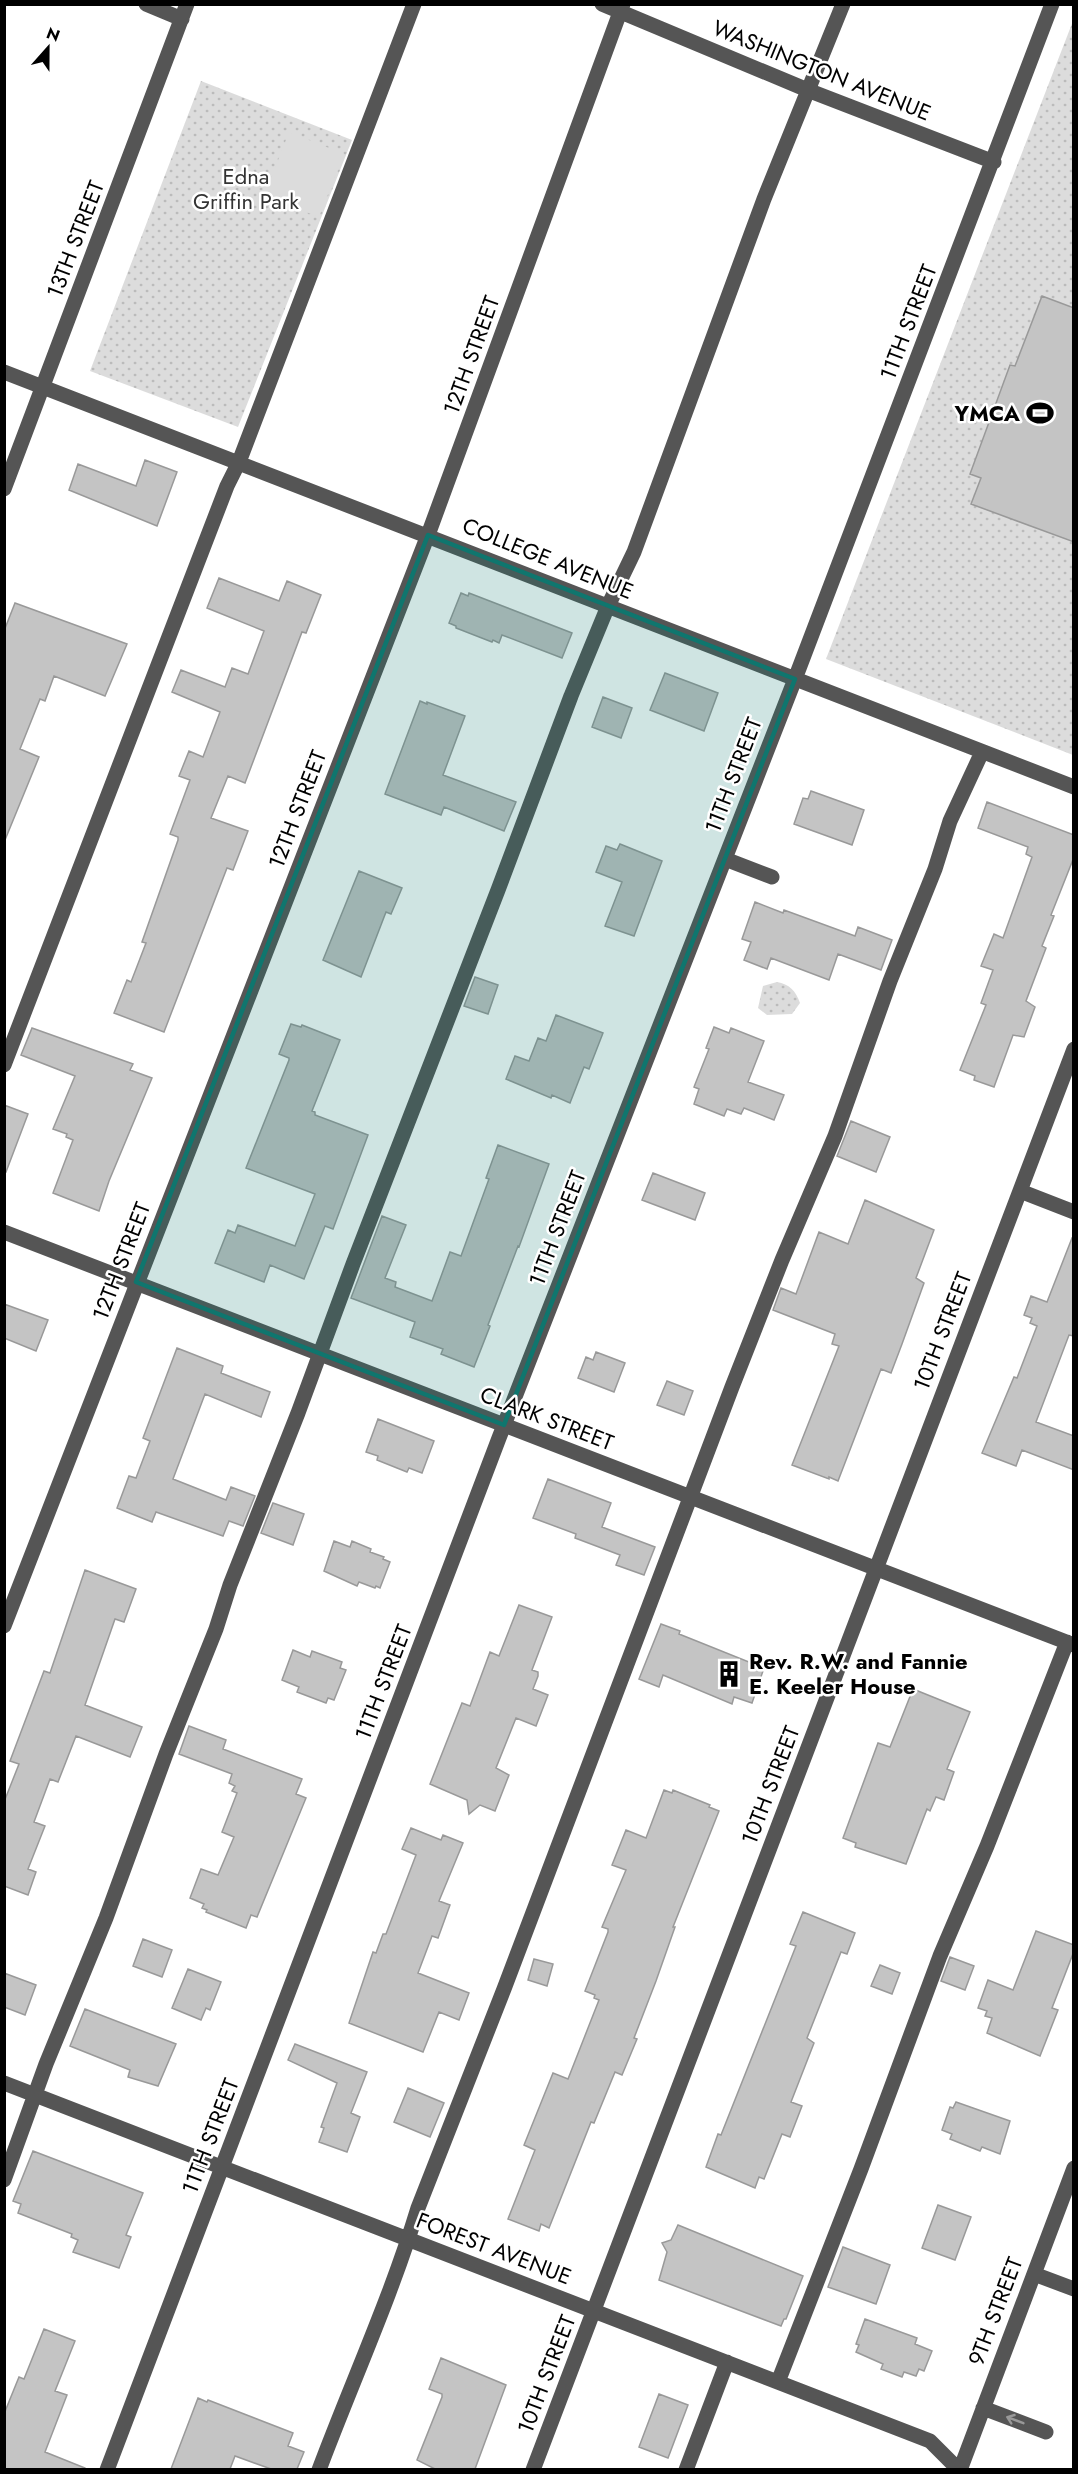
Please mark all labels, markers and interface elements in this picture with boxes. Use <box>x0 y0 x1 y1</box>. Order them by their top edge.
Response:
street label: WASHINGTON AVENUE <box>708 12 936 128</box>
north arrow <box>18 18 78 78</box>
text: N <box>43 21 63 47</box>
park label: Edna Griffin Park <box>193 160 299 217</box>
street label: 13TH STREET <box>38 175 112 302</box>
street label: 11TH STREET <box>871 259 945 384</box>
street label: 12TH STREET <box>435 291 508 419</box>
place label: YMCA <box>954 397 1021 429</box>
sports icon: YMCA <box>1025 398 1055 428</box>
street label: COLLEGE AVENUE <box>458 509 638 607</box>
street label: 11TH STREET <box>696 712 770 837</box>
street label: 12TH STREET <box>260 745 334 873</box>
street label: 11TH STREET <box>520 1165 594 1290</box>
street label: 12TH STREET <box>84 1197 158 1325</box>
street label: 10TH STREET <box>905 1266 980 1395</box>
street label: CLARK STREET <box>476 1378 619 1458</box>
street label: 11TH STREET <box>346 1619 420 1744</box>
place label: Rev. R.W. and Fannie E. Keeler House <box>749 1645 968 1702</box>
building icon: Rev. R.W. and Fannie E. Keeler House <box>714 1659 744 1689</box>
street label: 10TH STREET <box>733 1720 808 1849</box>
street label: 11TH STREET <box>173 2073 247 2198</box>
street label: FOREST AVENUE <box>412 2204 576 2292</box>
street label: 9TH STREET <box>960 2252 1031 2370</box>
street label: 10TH STREET <box>509 2309 584 2438</box>
one-way arrow <box>1006 2414 1024 2425</box>

